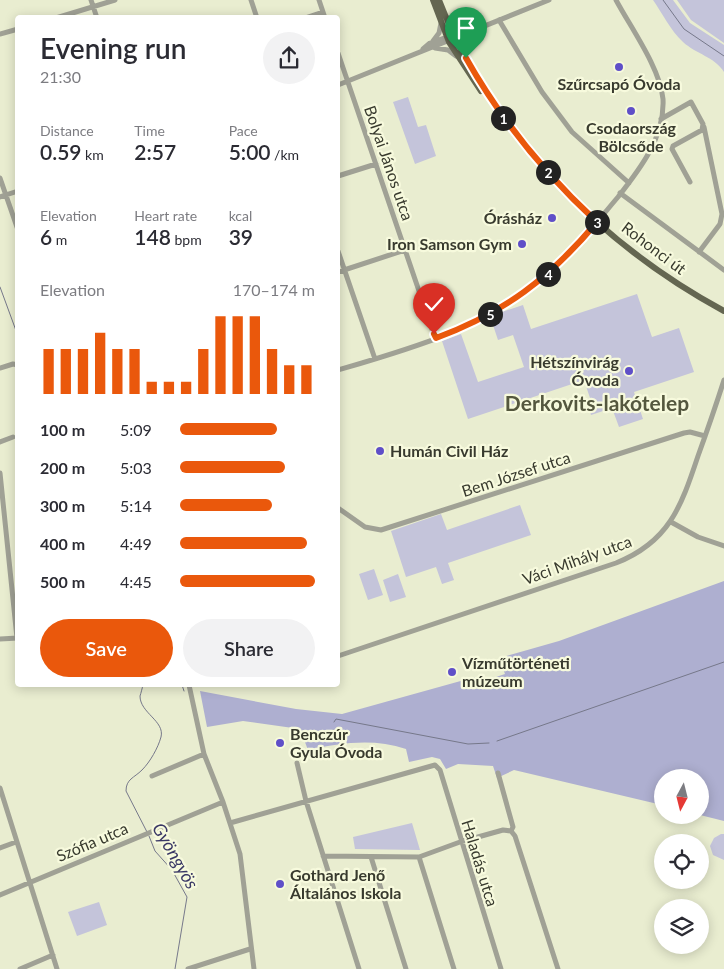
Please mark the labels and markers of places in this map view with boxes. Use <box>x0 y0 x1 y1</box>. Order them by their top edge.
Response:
pin <box>445 7 487 58</box>
marker: Szűrcsapó Óvoda <box>613 61 625 73</box>
place label: Szűrcsapó Óvoda <box>557 74 681 93</box>
marker: Csodaország Bölcsőde <box>625 105 637 117</box>
pin: 1 <box>490 106 516 130</box>
place label: Csodaország Bölcsőde <box>586 118 677 155</box>
pin: 2 <box>536 160 560 184</box>
place label: Órásház <box>484 208 542 227</box>
pin: 3 <box>584 210 610 234</box>
marker: Órásház <box>546 212 558 224</box>
place label: Iron Samson Gym <box>387 234 512 253</box>
marker: Iron Samson Gym <box>516 238 528 250</box>
pin: 4 <box>536 262 560 286</box>
pin <box>413 283 455 334</box>
pin: 5 <box>478 302 502 326</box>
place label: Hétszínvirág Óvoda <box>530 352 620 389</box>
marker: Hétszínvirág Óvoda <box>623 365 635 377</box>
place label: Humán Civil Ház <box>390 441 508 460</box>
marker: Humán Civil Ház <box>374 445 386 457</box>
place label: Vízműtörténeti múzeum <box>461 653 570 690</box>
marker: Vízműtörténeti múzeum <box>446 666 458 678</box>
place label: Benczúr Gyula Óvoda <box>290 724 382 761</box>
marker: Benczúr Gyula Óvoda <box>274 737 286 749</box>
place label: Gothard Jenő Általános Iskola <box>289 865 401 902</box>
marker: Gothard Jenő Általános Iskola <box>274 878 286 890</box>

